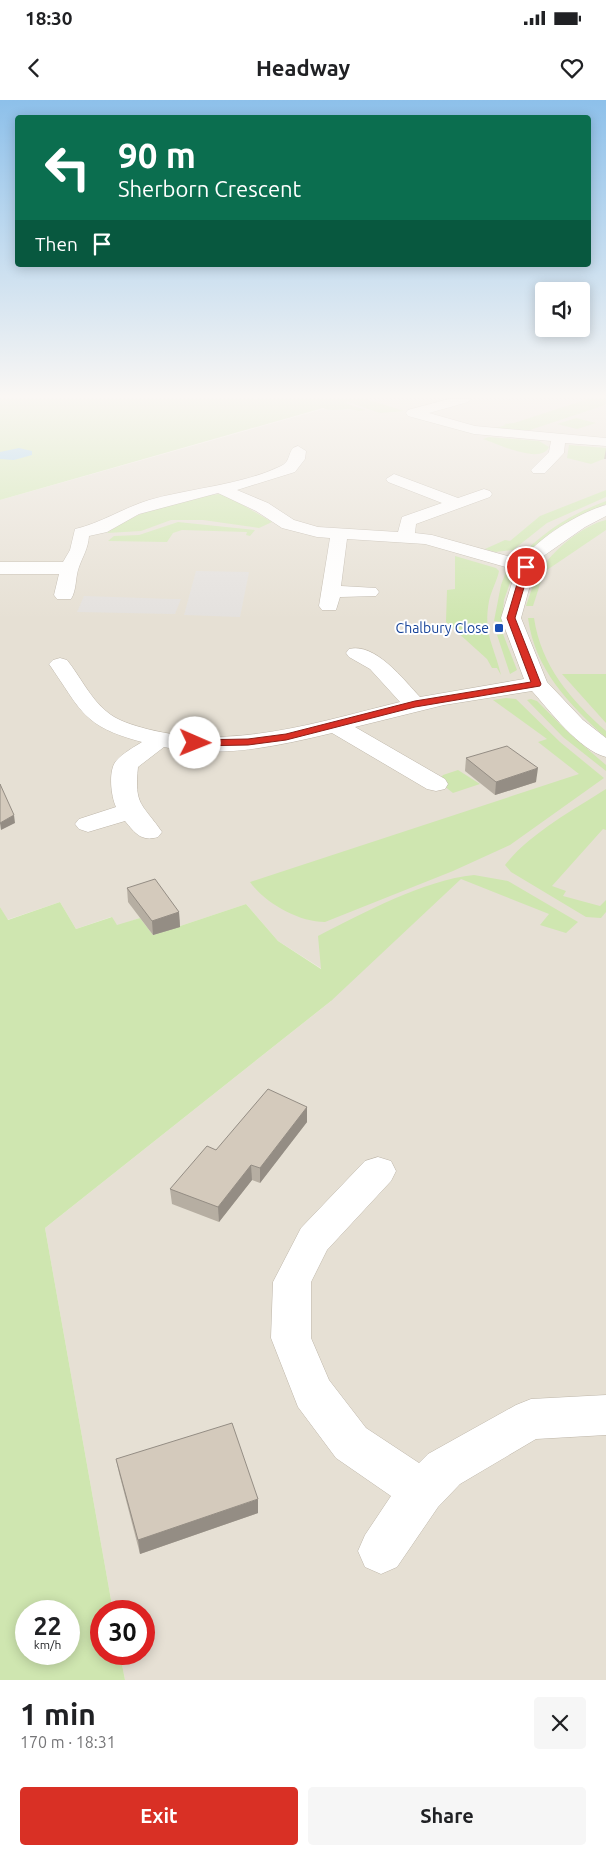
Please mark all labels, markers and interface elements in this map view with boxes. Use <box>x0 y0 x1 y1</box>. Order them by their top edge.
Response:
text: 18:30 <box>25 7 73 29</box>
icon: back <box>20 54 48 82</box>
icon: heart <box>558 54 586 82</box>
text: Headway <box>256 55 350 80</box>
icon: left <box>35 135 100 200</box>
text: 90 m <box>118 135 196 175</box>
text: Sherborn Crescent <box>118 176 301 201</box>
icon: arrive <box>88 230 116 258</box>
text: Then <box>35 233 78 255</box>
map controls <box>535 282 590 337</box>
button: sound <box>535 282 590 337</box>
pin <box>505 546 547 588</box>
icon: arrive <box>512 553 540 581</box>
place label: Chalbury Close <box>396 620 489 636</box>
marker: Chalbury Close <box>493 622 505 634</box>
position arrow <box>168 716 220 768</box>
speed limit sign: 30 <box>90 1600 155 1665</box>
text: 22 <box>33 1612 62 1640</box>
text: km/h <box>34 1638 61 1651</box>
text: 1 min <box>20 1697 96 1731</box>
button: close <box>534 1697 586 1749</box>
text: 170 m · 18:31 <box>20 1733 116 1751</box>
button: Exit <box>20 1787 298 1845</box>
button: Share <box>308 1787 586 1845</box>

